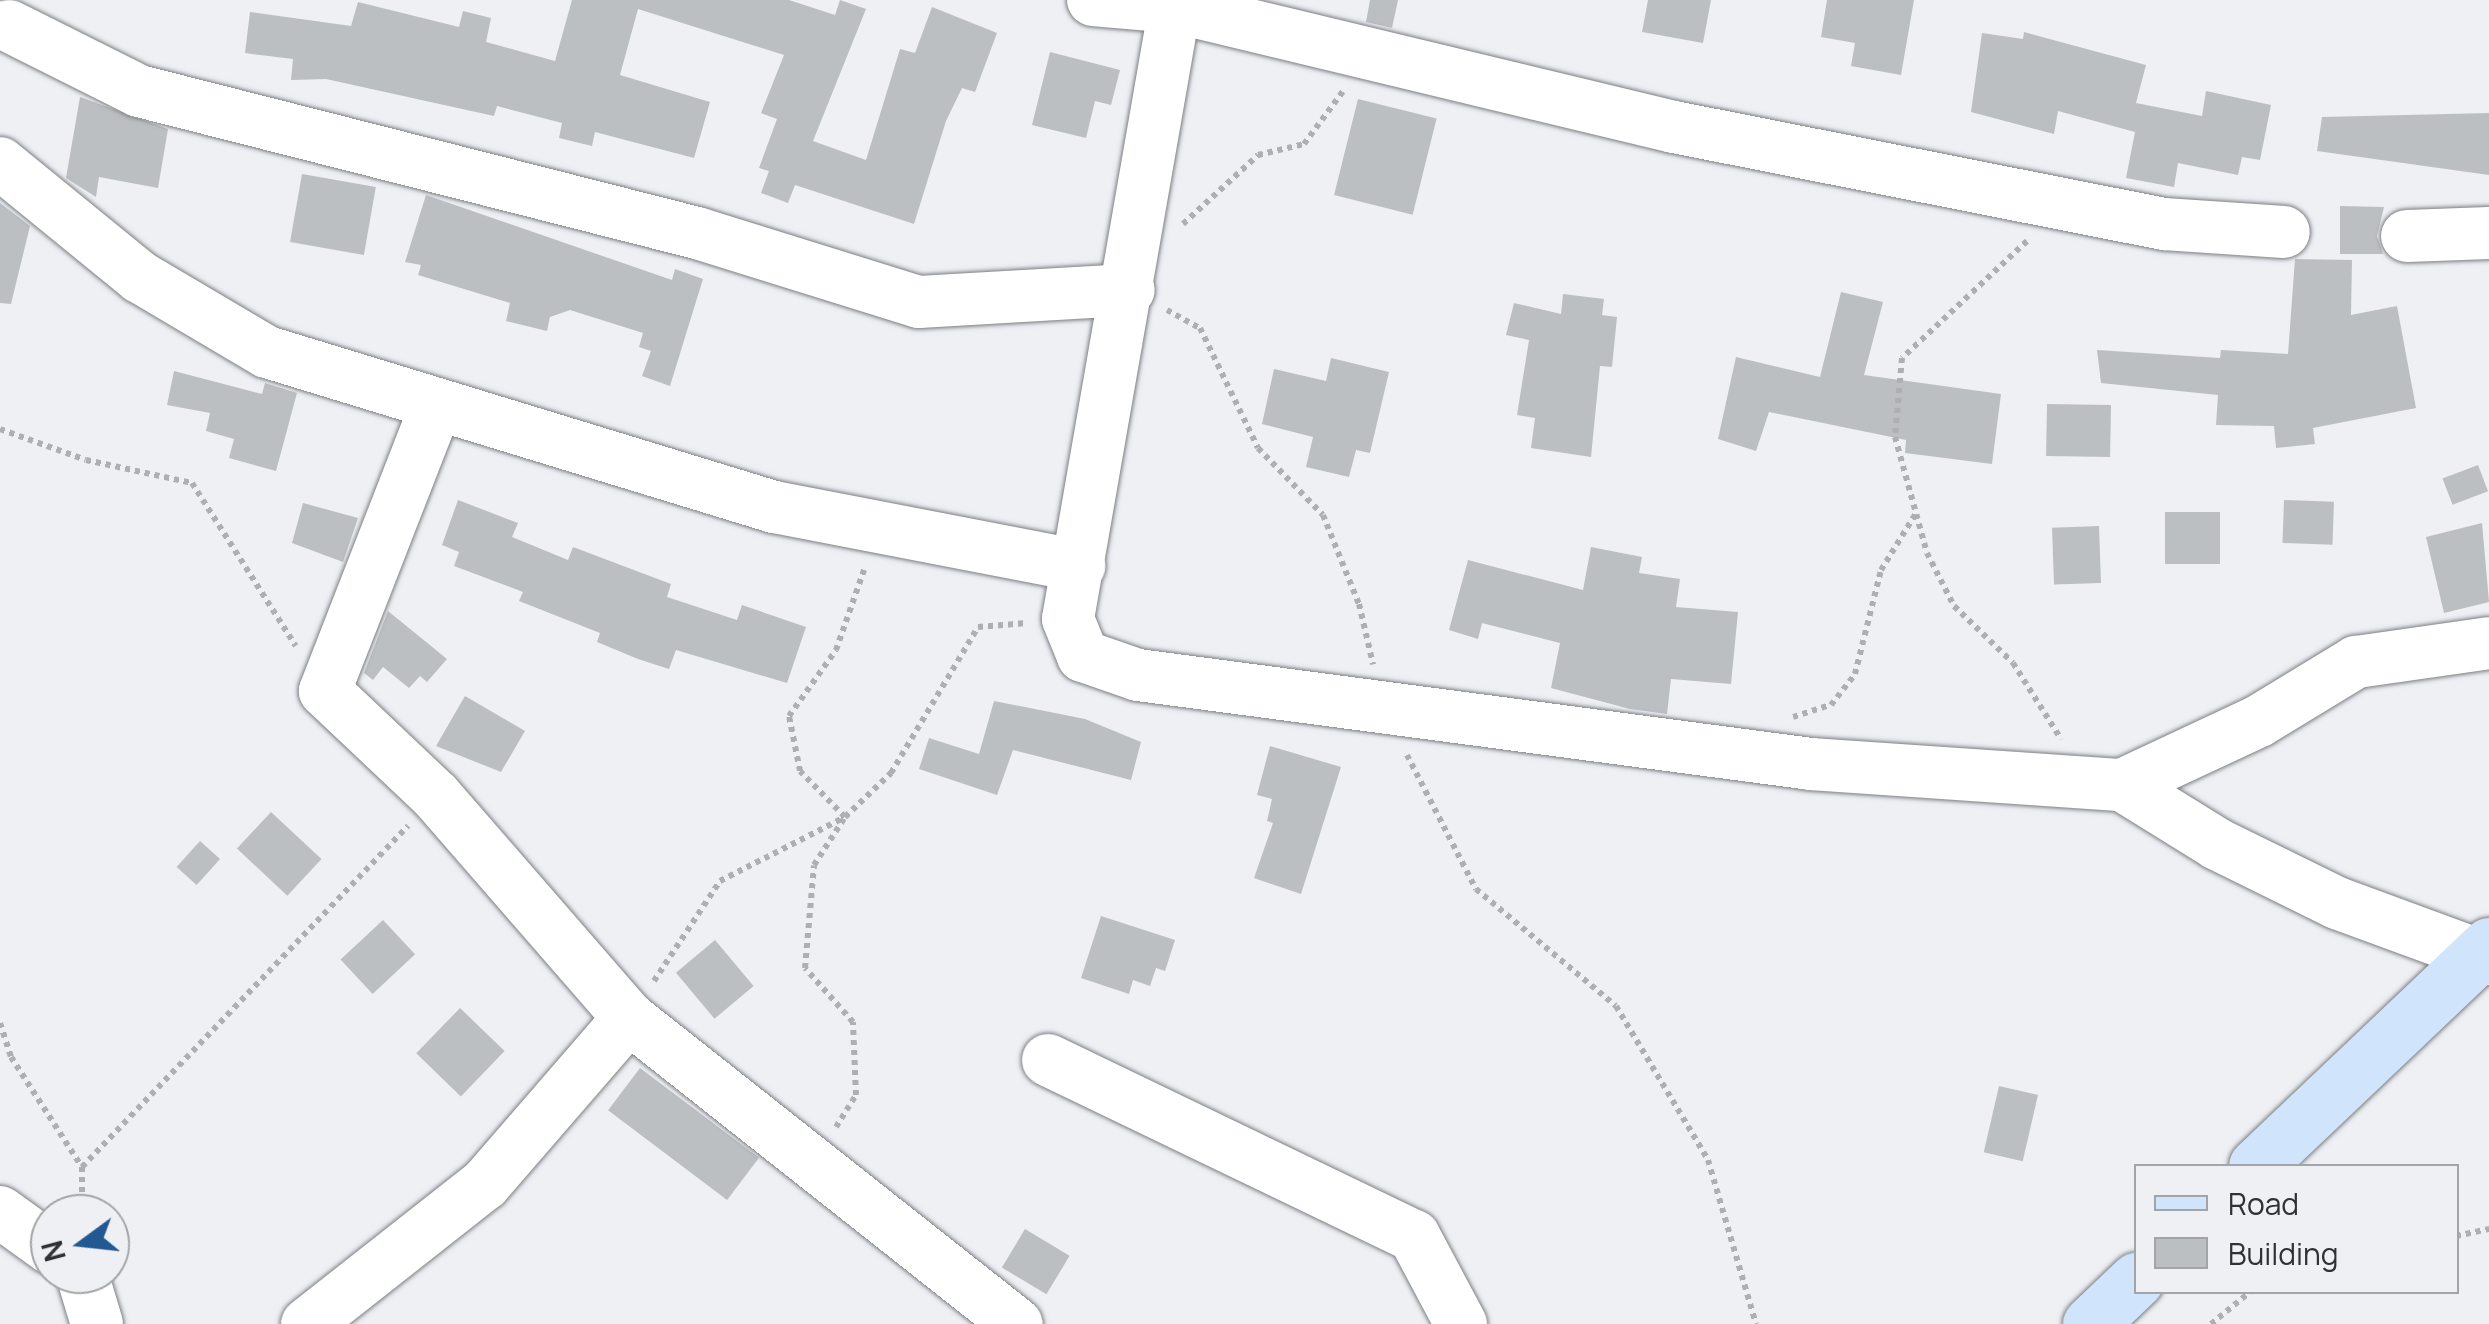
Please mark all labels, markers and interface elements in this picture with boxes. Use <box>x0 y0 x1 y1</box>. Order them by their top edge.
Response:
legend <box>2134 1164 2459 1294</box>
text: Road <box>2228 1183 2299 1224</box>
north arrow <box>30 1194 130 1294</box>
text: Building <box>2228 1233 2339 1274</box>
text: N <box>32 1237 74 1266</box>

